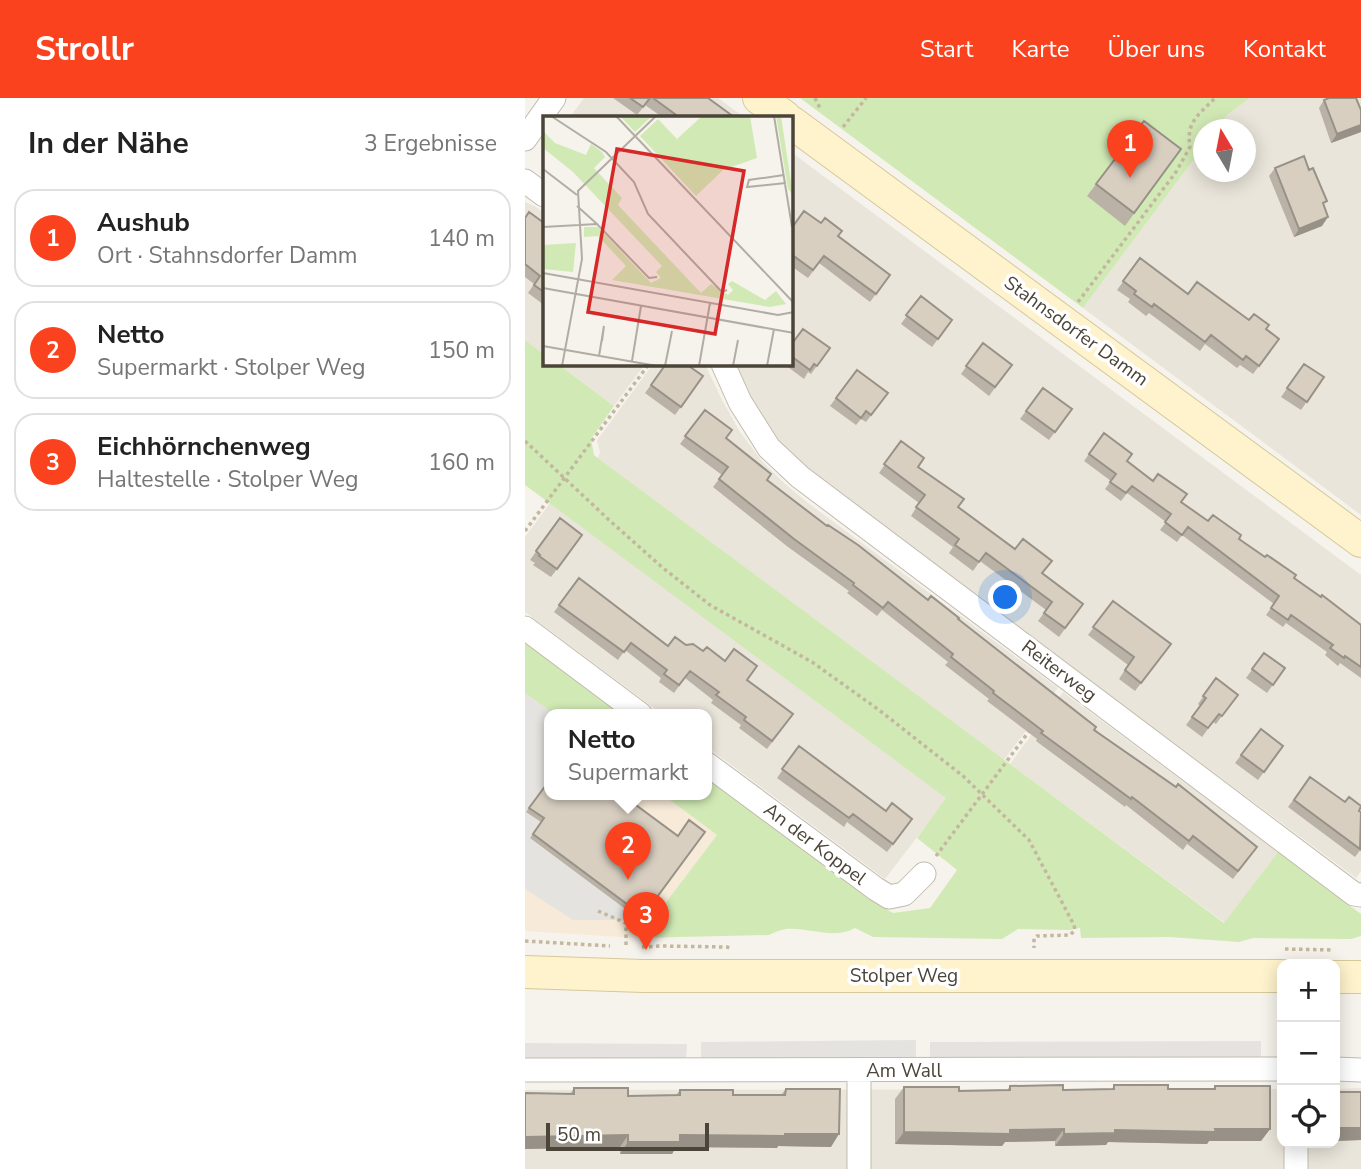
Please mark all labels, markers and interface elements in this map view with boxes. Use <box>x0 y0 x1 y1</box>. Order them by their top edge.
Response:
text: Strollr <box>35 27 134 72</box>
text: Start <box>920 33 973 65</box>
text: Karte <box>1011 33 1069 65</box>
text: Über uns <box>1107 33 1205 65</box>
text: Kontakt <box>1243 33 1326 65</box>
inset map <box>543 116 793 366</box>
north arrow <box>1193 119 1256 182</box>
pin: 1 <box>1107 120 1153 178</box>
text: In der Nähe <box>28 123 189 164</box>
text: 3 Ergebnisse <box>364 128 497 159</box>
text: Aushub <box>97 205 190 240</box>
text: 1 <box>46 223 60 254</box>
text: 140 m <box>428 223 495 254</box>
text: Ort · Stahnsdorfer Damm <box>97 240 358 271</box>
street label: Stahnsdorfer Damm <box>999 270 1153 392</box>
text: Netto <box>97 317 165 352</box>
text: 2 <box>46 335 60 366</box>
text: 150 m <box>428 335 495 366</box>
text: Supermarkt · Stolper Weg <box>97 352 365 383</box>
text: Eichhörnchenweg <box>97 429 311 464</box>
text: 3 <box>46 447 60 478</box>
text: 160 m <box>428 447 495 478</box>
text: Haltestelle · Stolper Weg <box>97 464 359 495</box>
your location <box>988 580 1022 614</box>
street label: Reiterweg <box>1016 634 1102 708</box>
popup <box>544 709 712 800</box>
text: Netto <box>568 722 635 757</box>
text: Supermarkt <box>568 757 688 788</box>
street label: An der Koppel <box>758 797 872 891</box>
pin: 2 <box>605 822 651 880</box>
pin: 3 <box>623 892 669 950</box>
map controls <box>1277 959 1340 1148</box>
button: + <box>1277 959 1340 1022</box>
street label: Stolper Weg <box>850 963 958 989</box>
button: − <box>1277 1022 1340 1085</box>
street label: Am Wall <box>866 1058 942 1084</box>
button: locate <box>1277 1085 1340 1148</box>
scale bar <box>546 1120 709 1152</box>
text: 50 m <box>557 1122 601 1148</box>

